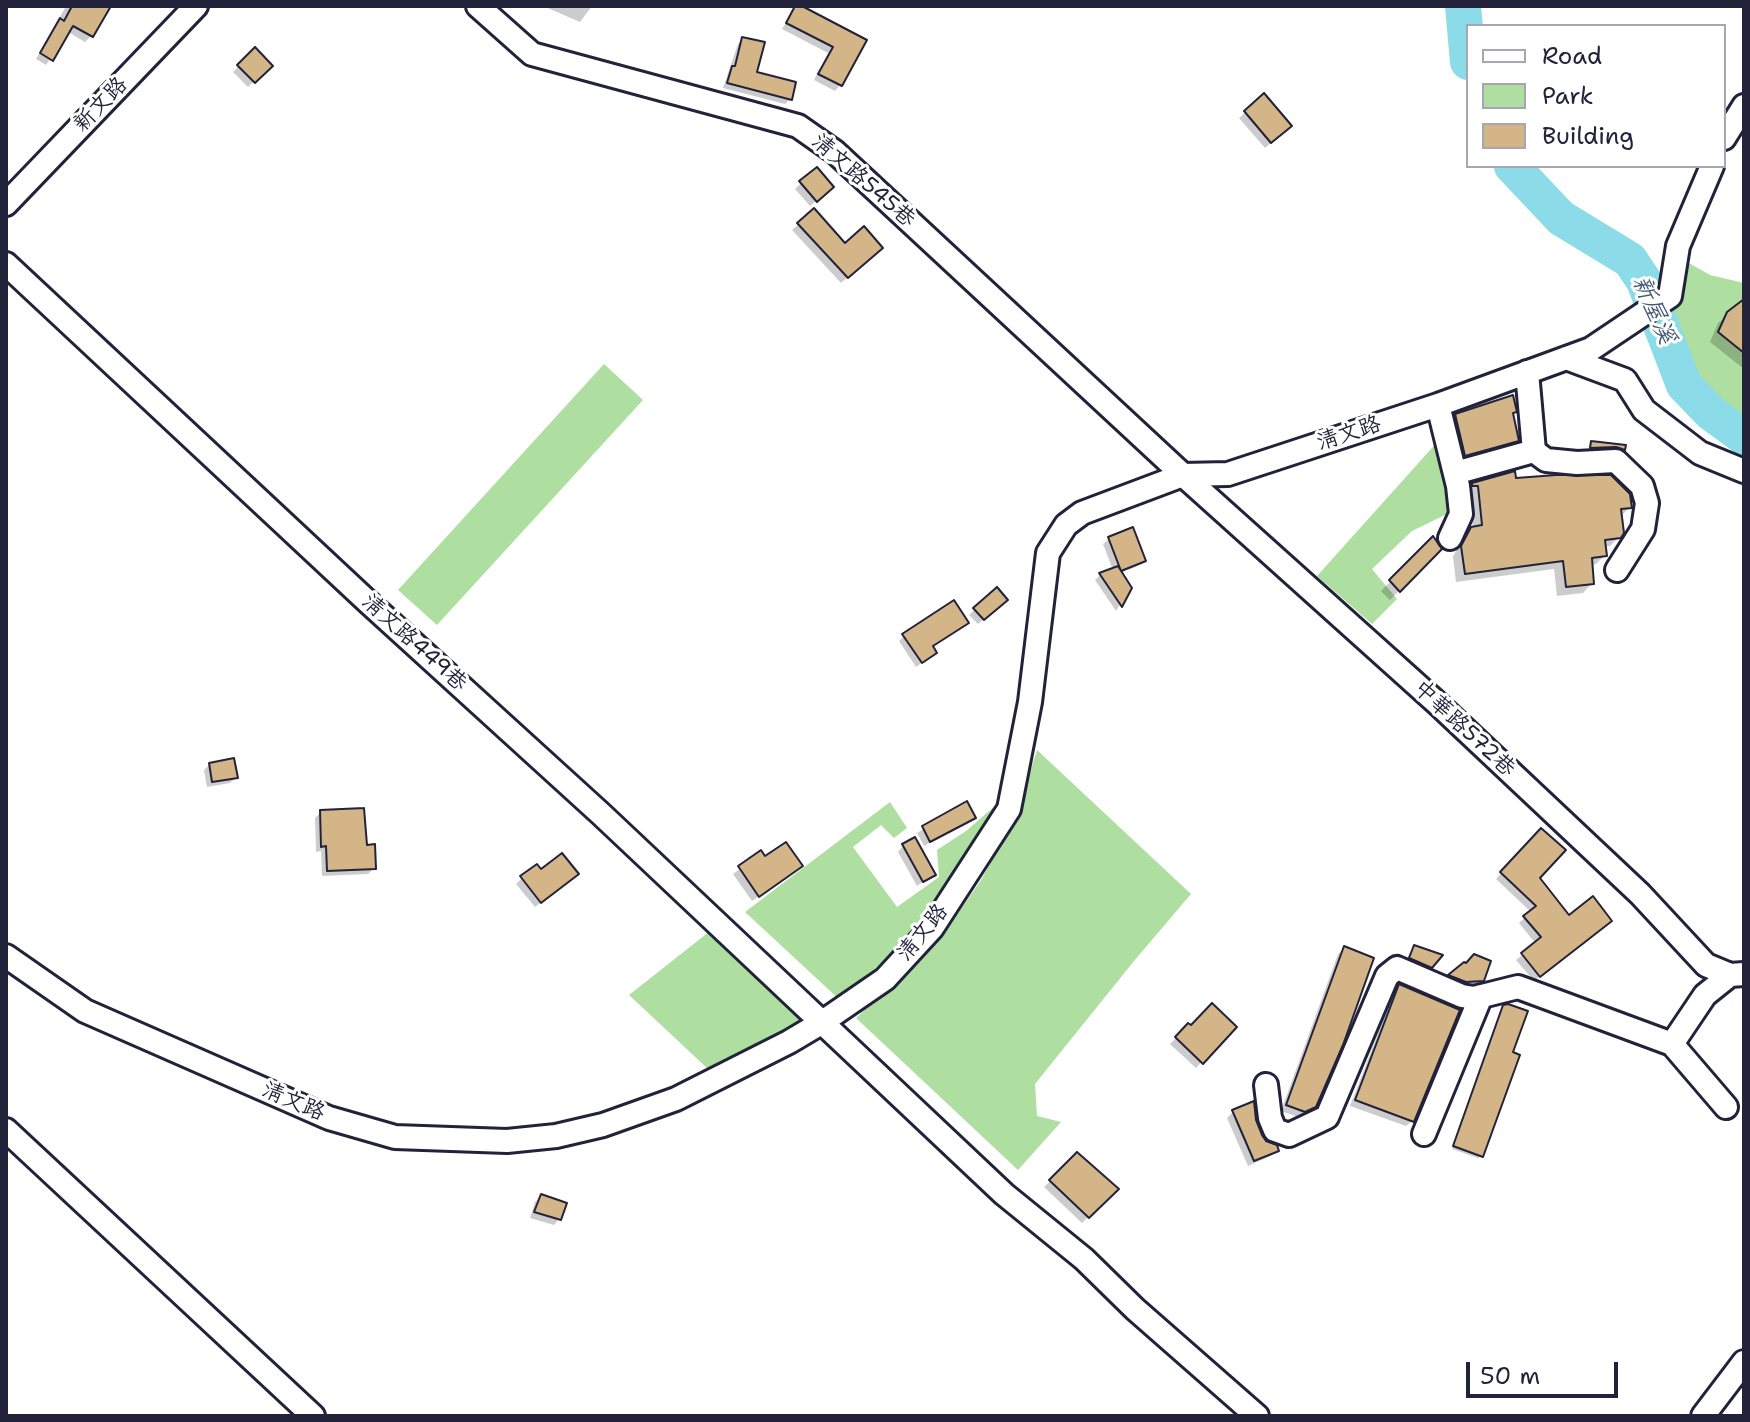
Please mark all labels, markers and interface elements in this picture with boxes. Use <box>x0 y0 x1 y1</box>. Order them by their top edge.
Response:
legend <box>1466 24 1726 168</box>
text: Road <box>1542 40 1602 72</box>
street label: 新文路 <box>69 72 133 138</box>
text: Park <box>1542 80 1594 112</box>
text: Building <box>1542 120 1634 152</box>
street label: 清文路545巷 <box>806 129 920 233</box>
water label: 新屋溪 <box>1625 271 1681 349</box>
street label: 清文路 <box>1314 411 1384 457</box>
street label: 清文路449巷 <box>356 589 472 697</box>
street label: 中華路572巷 <box>1408 675 1520 783</box>
street label: 清文路 <box>892 899 954 967</box>
street label: 清文路 <box>257 1077 329 1127</box>
scale bar <box>1470 1346 1622 1396</box>
text: 50 m <box>1480 1360 1540 1392</box>

